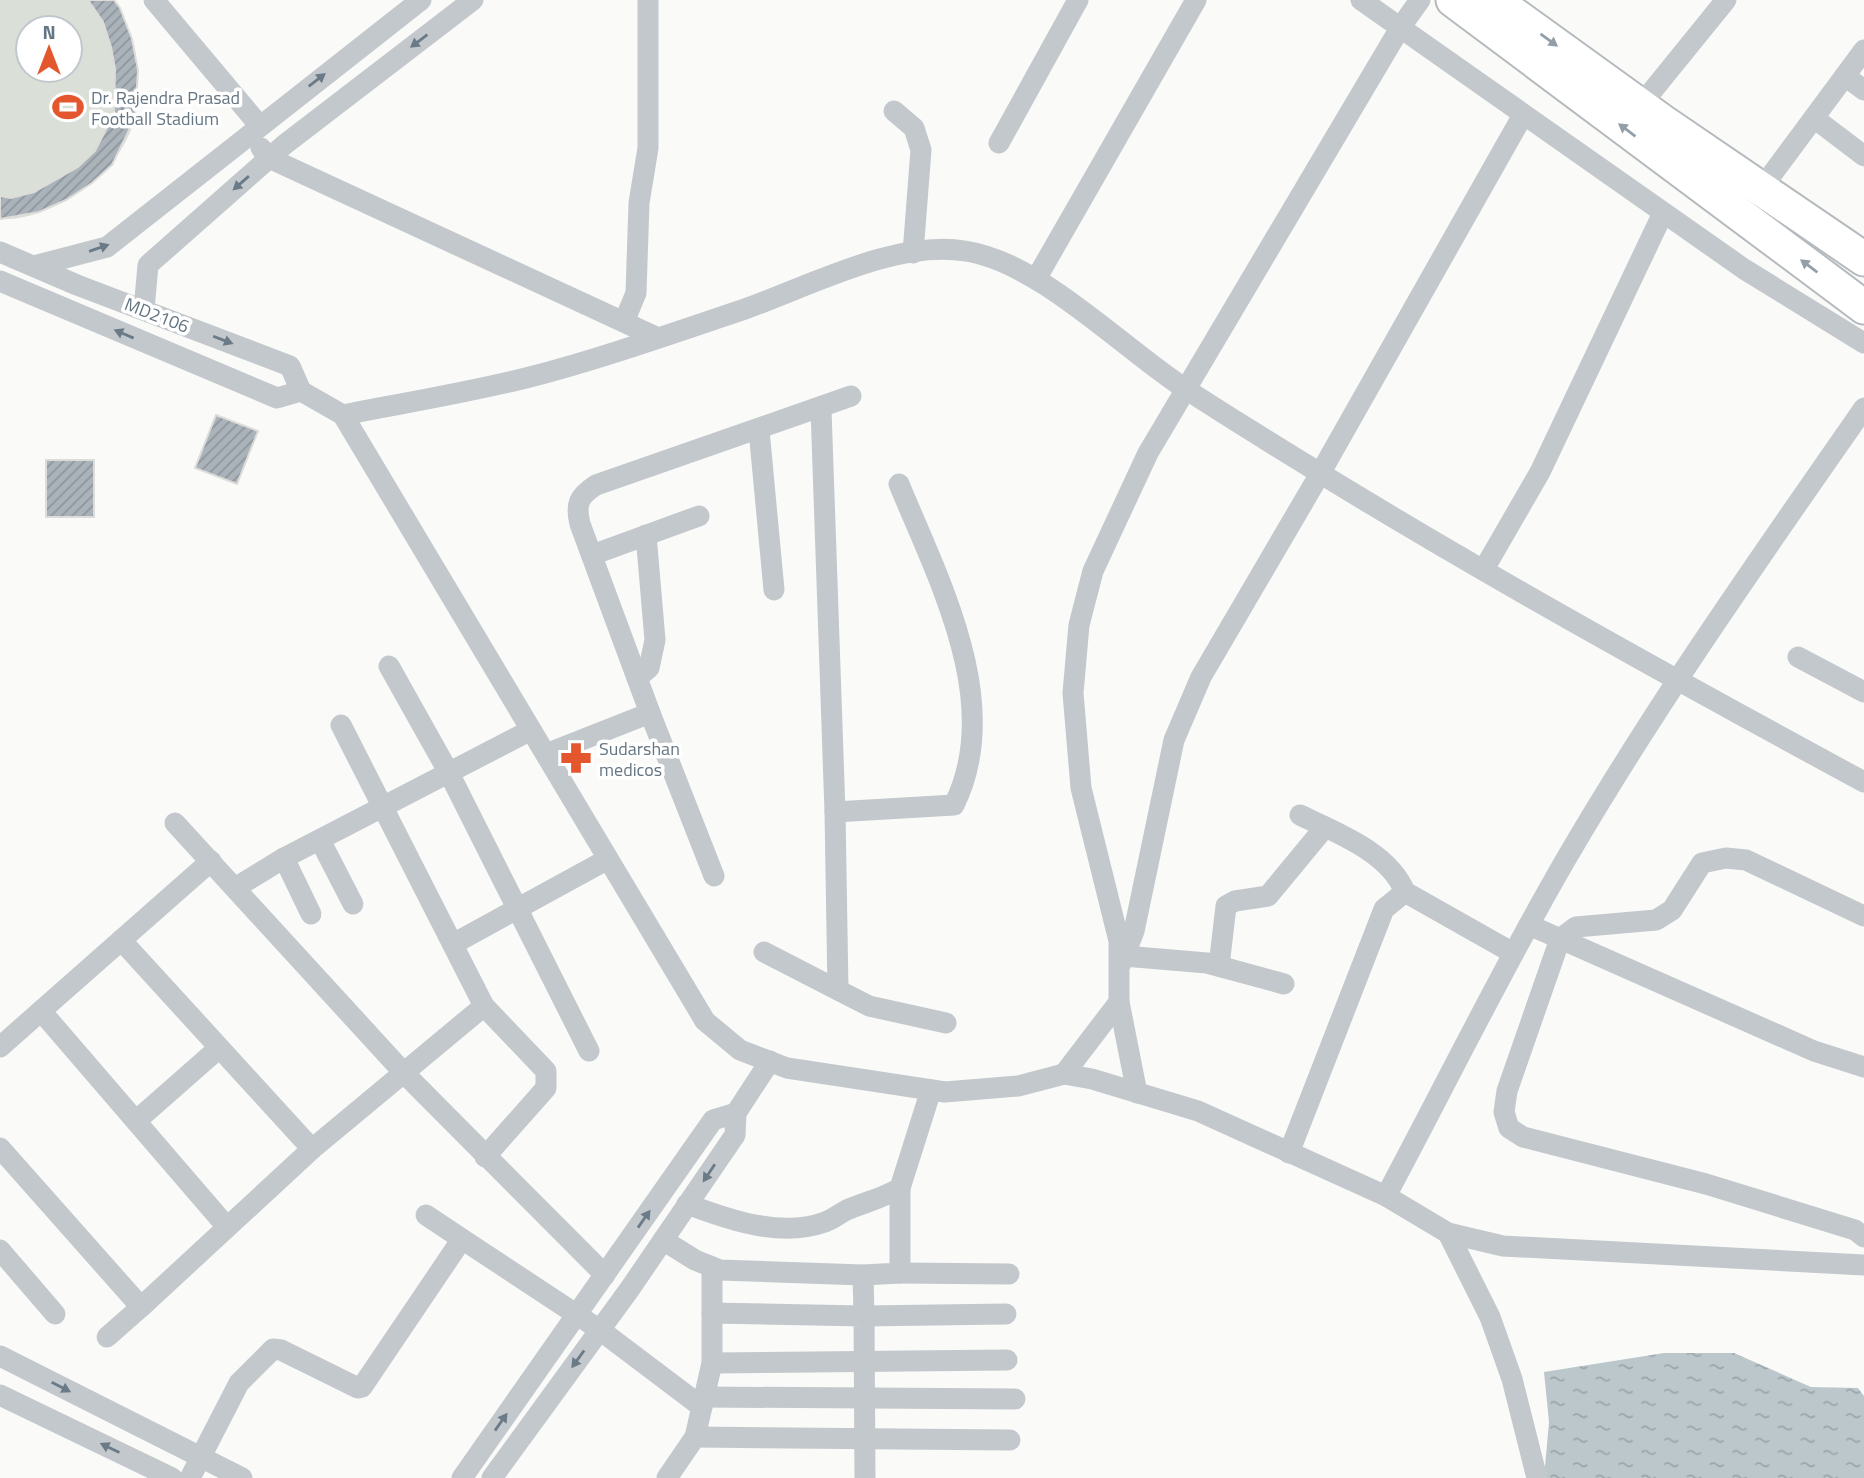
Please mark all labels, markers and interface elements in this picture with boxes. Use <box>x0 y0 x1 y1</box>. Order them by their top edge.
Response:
north arrow <box>14 14 84 84</box>
text: N <box>42 17 56 46</box>
one-way arrow <box>1540 33 1558 47</box>
one-way arrow <box>410 34 428 48</box>
one-way arrow <box>308 72 326 87</box>
place label: Dr. Rajendra Prasad Football Stadium <box>91 84 240 132</box>
sports icon: Dr. Rajendra Prasad Football Stadium <box>51 90 85 124</box>
one-way arrow <box>1618 123 1636 137</box>
one-way arrow <box>232 175 250 191</box>
one-way arrow <box>89 242 110 253</box>
one-way arrow <box>1801 259 1819 274</box>
street label: MD2106 <box>121 290 193 340</box>
one-way arrow <box>114 328 134 340</box>
one-way arrow <box>212 335 233 346</box>
place label: Sudarshan medicos <box>599 735 680 783</box>
pharmacy icon: Sudarshan medicos <box>559 741 593 775</box>
one-way arrow <box>702 1164 716 1182</box>
one-way arrow <box>637 1210 651 1228</box>
one-way arrow <box>571 1350 585 1368</box>
one-way arrow <box>51 1381 71 1392</box>
one-way arrow <box>494 1413 508 1431</box>
one-way arrow <box>100 1443 121 1454</box>

